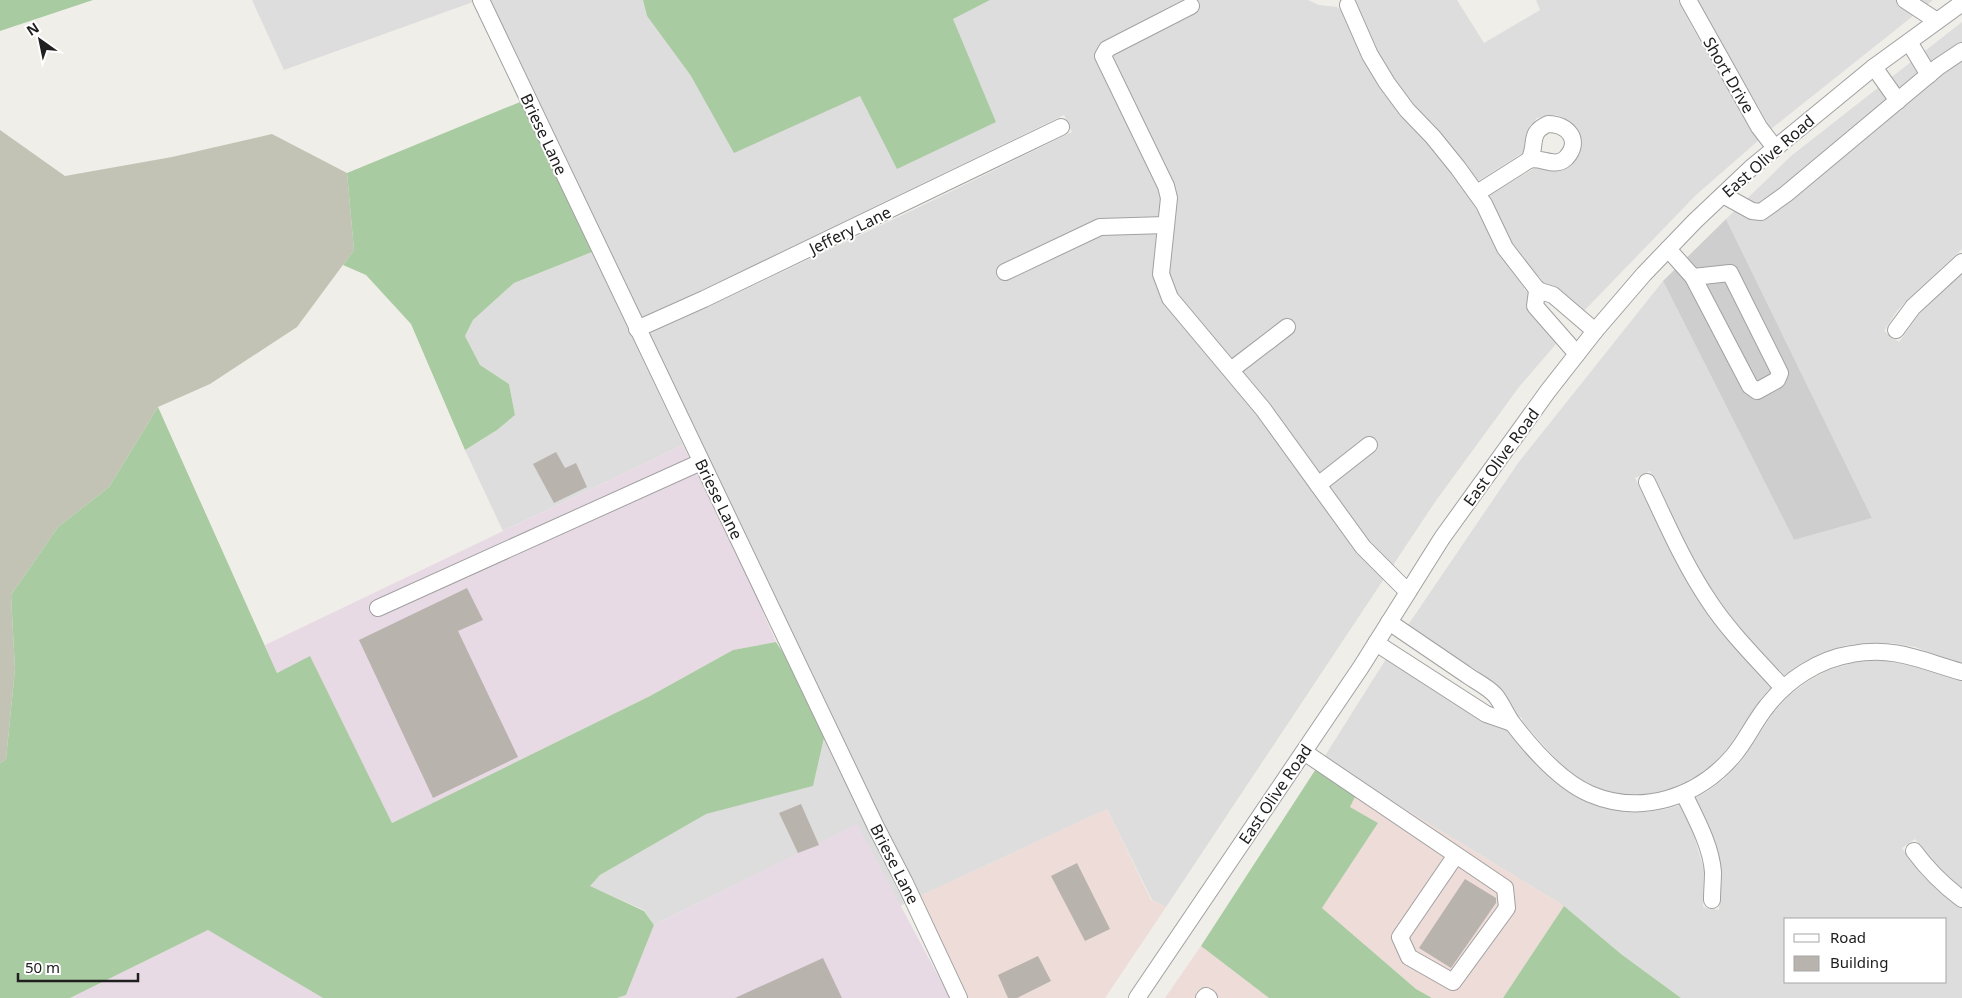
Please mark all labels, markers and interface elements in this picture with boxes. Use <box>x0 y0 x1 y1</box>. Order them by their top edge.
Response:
north arrow <box>15 15 65 65</box>
text: N <box>23 18 43 40</box>
street label: Short Drive <box>1698 33 1760 117</box>
street label: Briese Lane <box>516 90 572 178</box>
street label: East Olive Road <box>1717 110 1819 202</box>
street label: Jeffery Lane <box>804 201 895 260</box>
street label: East Olive Road <box>1458 404 1544 510</box>
street label: Briese Lane <box>690 455 748 543</box>
street label: East Olive Road <box>1233 740 1317 848</box>
street label: Briese Lane <box>865 820 925 908</box>
legend <box>1784 918 1947 983</box>
text: Road <box>1830 927 1866 947</box>
scale bar <box>18 950 138 982</box>
text: Building <box>1830 952 1888 972</box>
text: 50 m <box>25 957 60 977</box>

